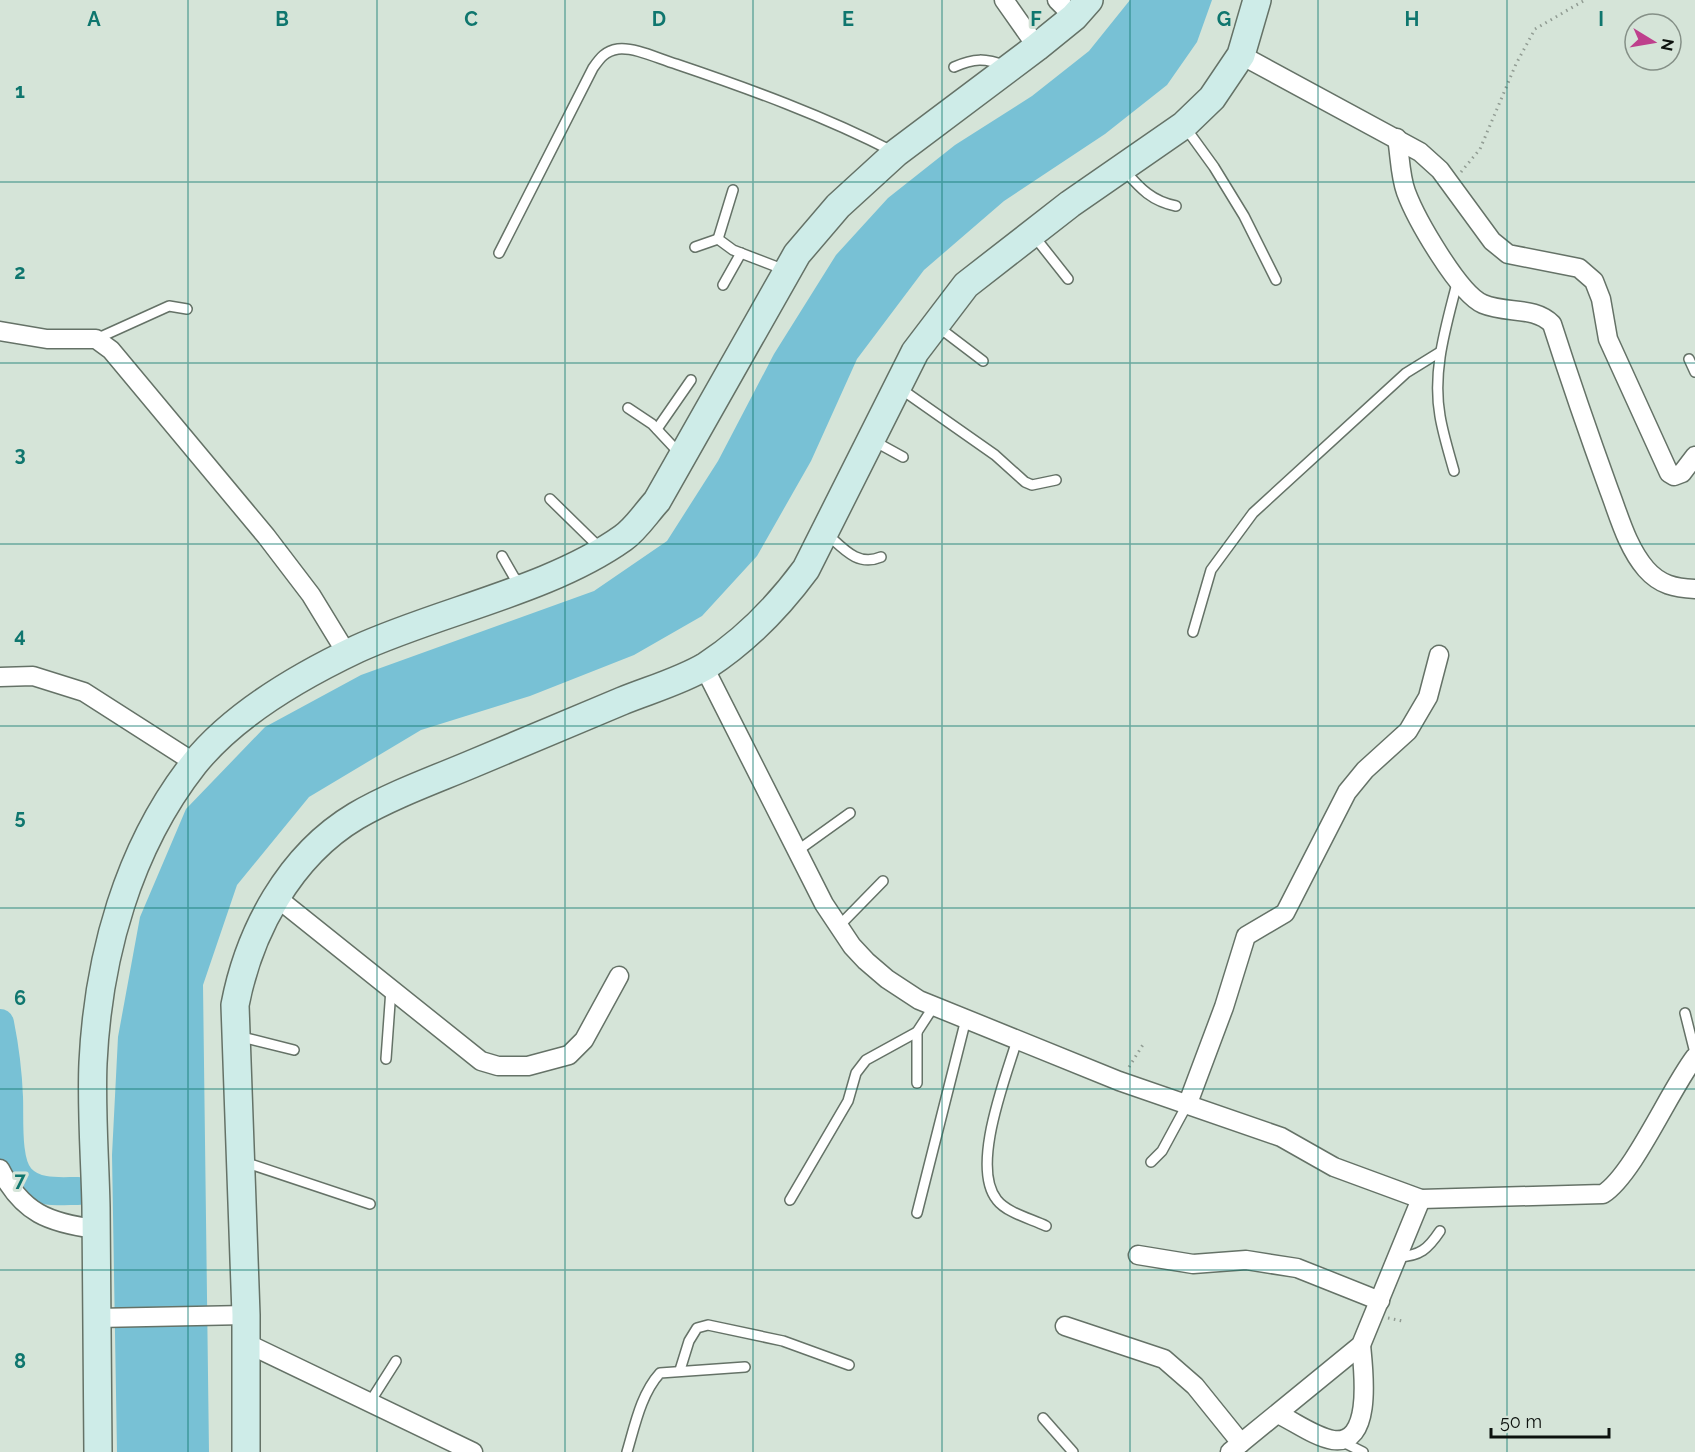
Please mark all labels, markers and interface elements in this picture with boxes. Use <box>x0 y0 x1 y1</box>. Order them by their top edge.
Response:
text: A <box>87 7 101 31</box>
text: B <box>275 7 289 31</box>
text: C <box>464 7 478 31</box>
text: D <box>652 7 666 31</box>
text: E <box>842 7 854 31</box>
text: F <box>1030 7 1042 31</box>
text: G <box>1217 7 1231 31</box>
text: H <box>1405 7 1419 31</box>
text: I <box>1598 7 1604 31</box>
north arrow <box>1623 12 1683 72</box>
text: N <box>1657 37 1678 53</box>
text: 1 <box>15 79 25 103</box>
text: 2 <box>14 260 26 284</box>
text: 3 <box>14 442 26 466</box>
text: 4 <box>14 623 26 647</box>
text: 5 <box>14 805 26 829</box>
text: 6 <box>14 986 26 1010</box>
text: 7 <box>14 1168 26 1192</box>
text: 8 <box>14 1349 26 1373</box>
scale bar <box>1491 1401 1610 1439</box>
text: 50 m <box>1500 1411 1542 1432</box>

